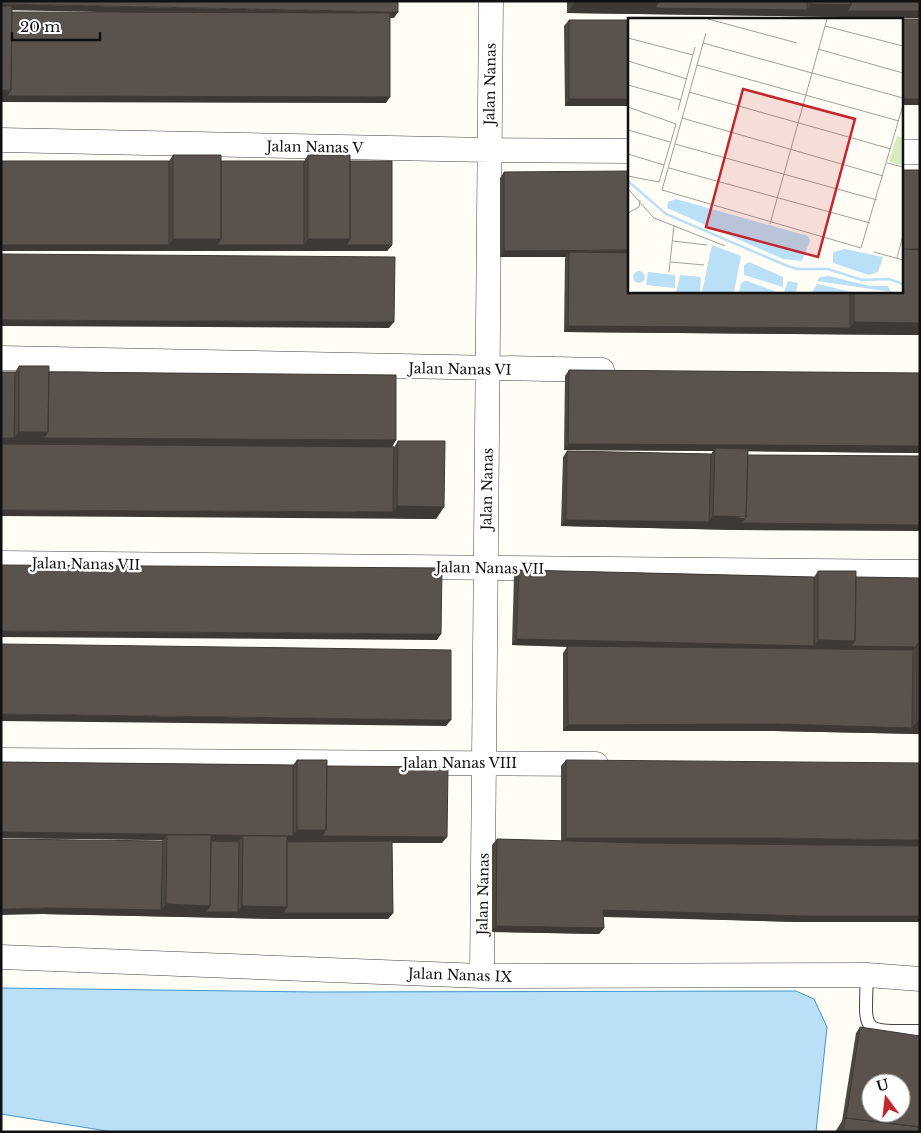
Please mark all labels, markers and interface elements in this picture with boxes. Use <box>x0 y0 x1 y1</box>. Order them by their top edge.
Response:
scale bar <box>12 10 100 42</box>
text: 20 m <box>20 17 60 36</box>
inset map <box>628 18 904 292</box>
street label: Jalan Nanas <box>480 43 500 127</box>
street label: Jalan Nanas V <box>264 137 365 157</box>
street label: Jalan Nanas VI <box>407 359 512 379</box>
street label: Jalan Nanas <box>477 448 497 532</box>
street label: Jalan Nanas VII <box>30 554 141 574</box>
street label: Jalan Nanas VII <box>434 558 545 578</box>
street label: Jalan Nanas VIII <box>401 754 517 772</box>
street label: Jalan Nanas <box>473 853 493 937</box>
street label: Jalan Nanas IX <box>406 964 513 986</box>
north arrow <box>861 1073 911 1123</box>
text: U <box>874 1075 892 1096</box>

